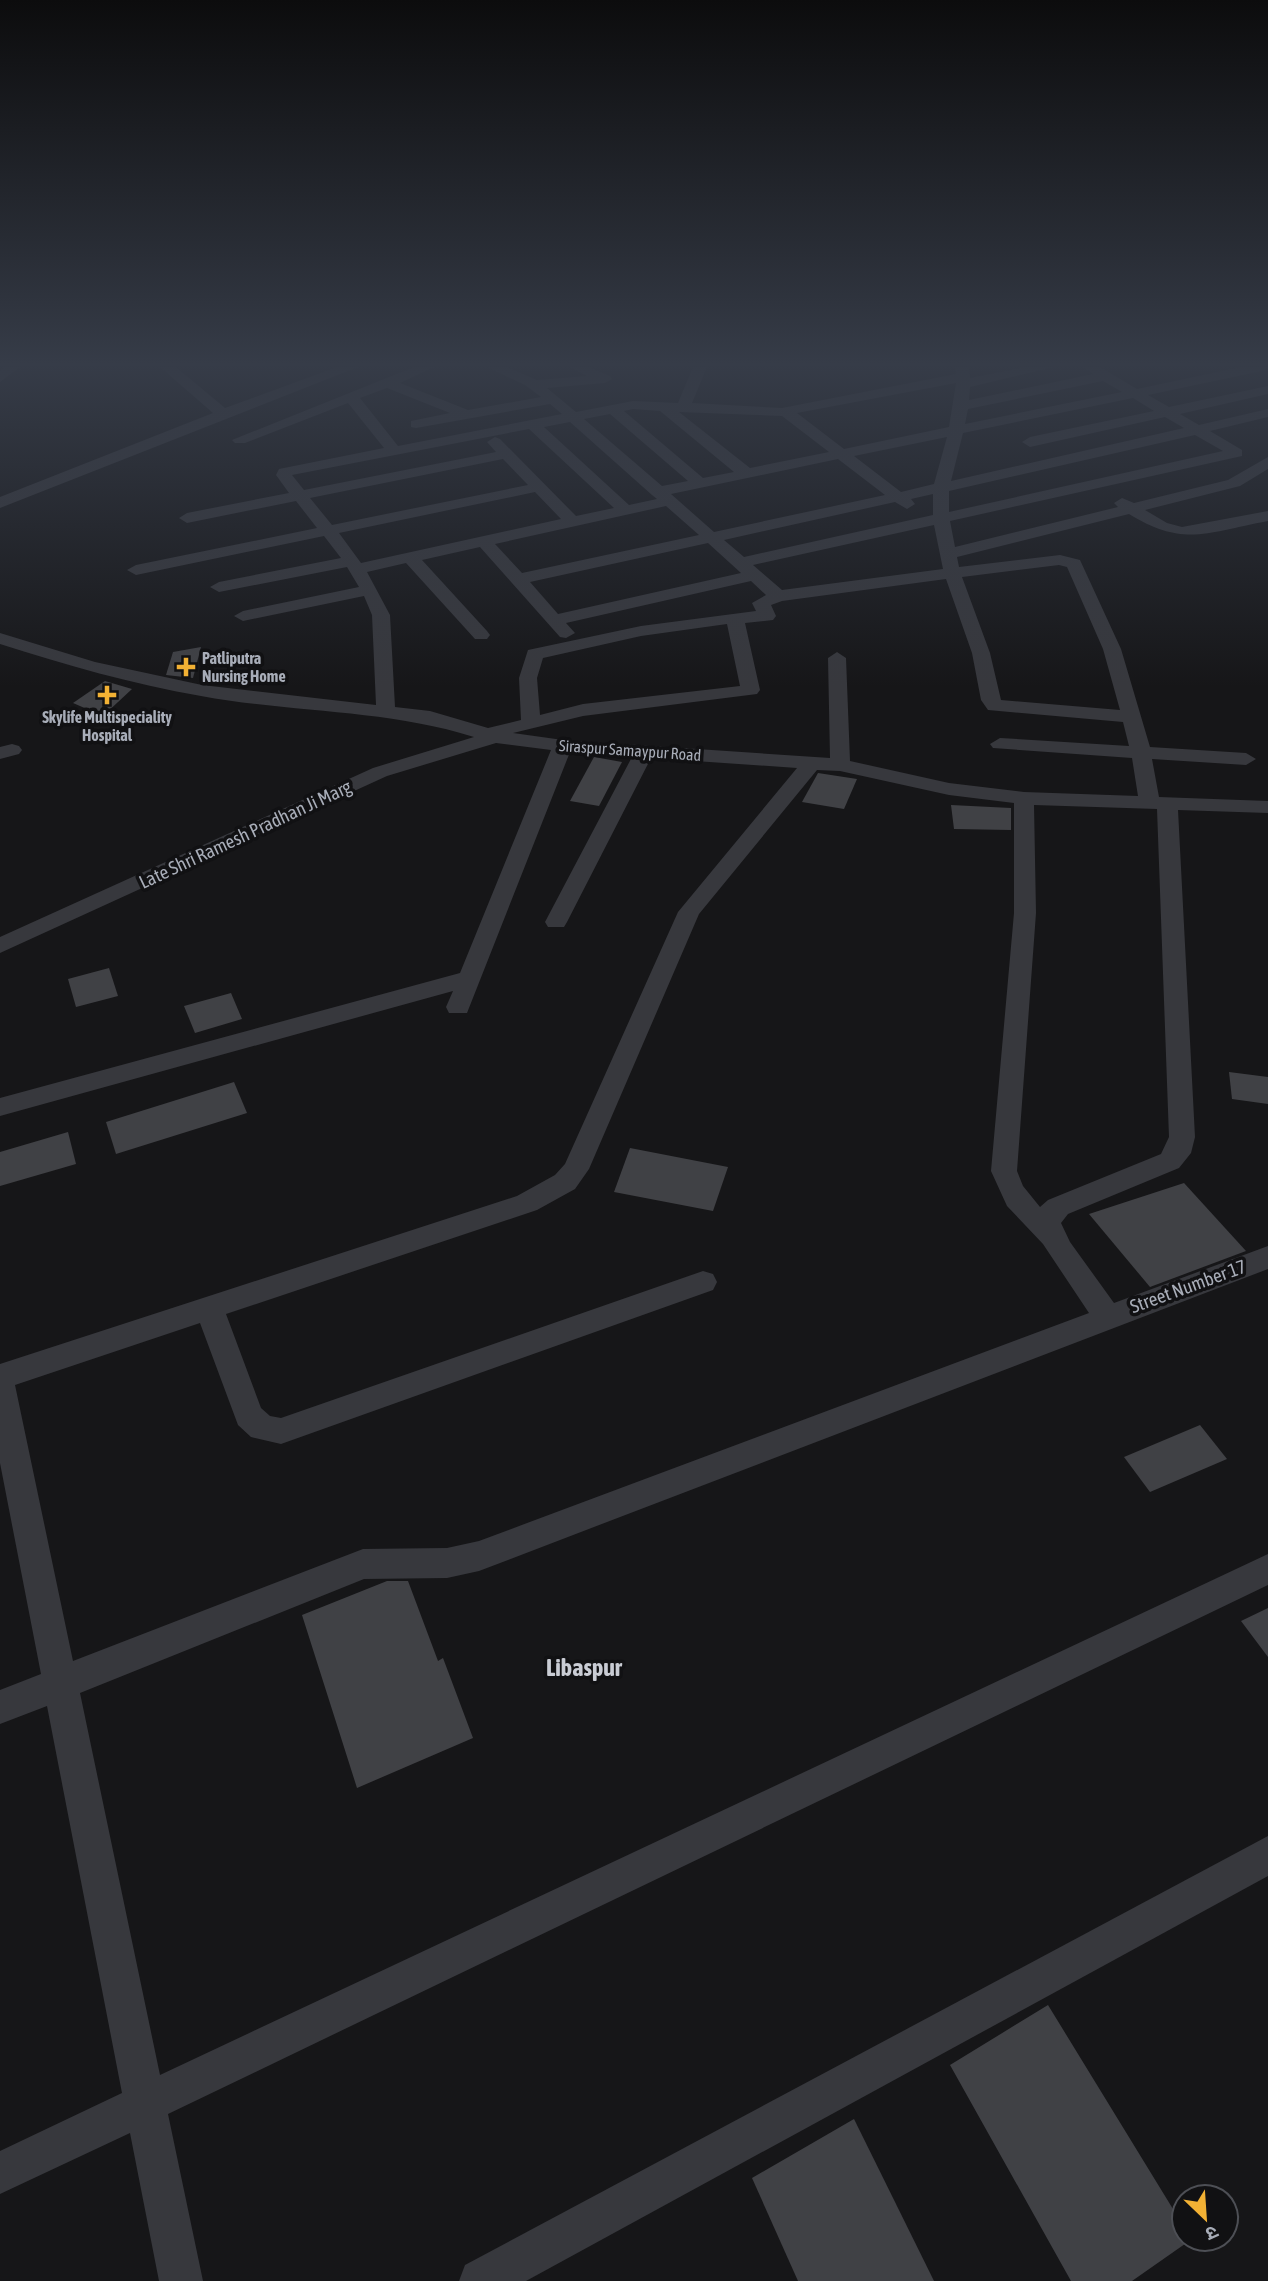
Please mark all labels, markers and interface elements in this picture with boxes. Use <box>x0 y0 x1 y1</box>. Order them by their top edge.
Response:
place label: Patliputra Nursing Home <box>202 649 286 685</box>
marker: Patliputra Nursing Home <box>176 657 196 677</box>
marker: Skylife Multispeciality Hospital <box>97 685 117 705</box>
place label: Skylife Multispeciality Hospital <box>42 708 172 744</box>
street label: Siraspur Samaypur Road <box>558 736 702 765</box>
street label: Late Shri Ramesh Pradhan Ji Marg <box>135 775 355 893</box>
street label: Street Number 17 <box>1127 1255 1249 1317</box>
district label: Libaspur <box>546 1654 623 1681</box>
north arrow <box>1170 2183 1240 2253</box>
text: उ <box>1202 2221 1222 2246</box>

